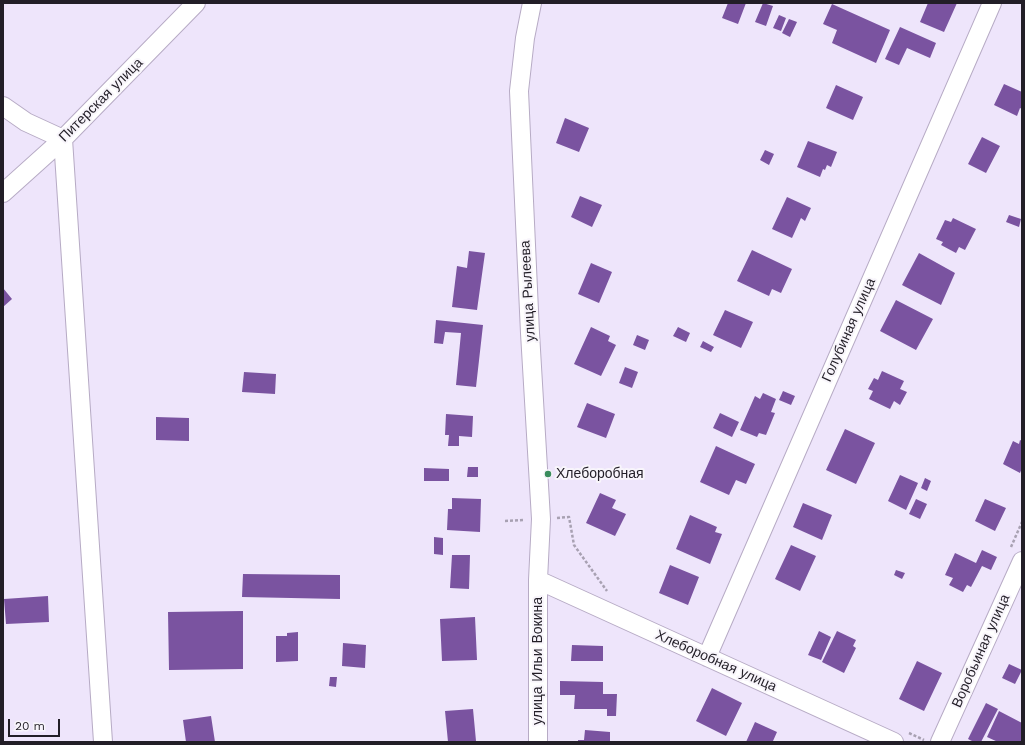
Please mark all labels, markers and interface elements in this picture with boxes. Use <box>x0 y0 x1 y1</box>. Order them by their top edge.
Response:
street label: Питерская улица <box>56 55 146 145</box>
street label: улица Рылеева <box>517 240 539 342</box>
street label: Голубиная улица <box>819 276 879 384</box>
place label: Хлеборобная <box>556 466 644 482</box>
marker: Хлеборобная <box>543 469 553 479</box>
street label: Воробьиная улица <box>948 592 1014 710</box>
street label: улица Ильи Вокина <box>530 597 546 725</box>
street label: Хлеборобная улица <box>653 627 779 695</box>
scale bar <box>10 711 62 737</box>
text: 20 m <box>15 719 45 733</box>

